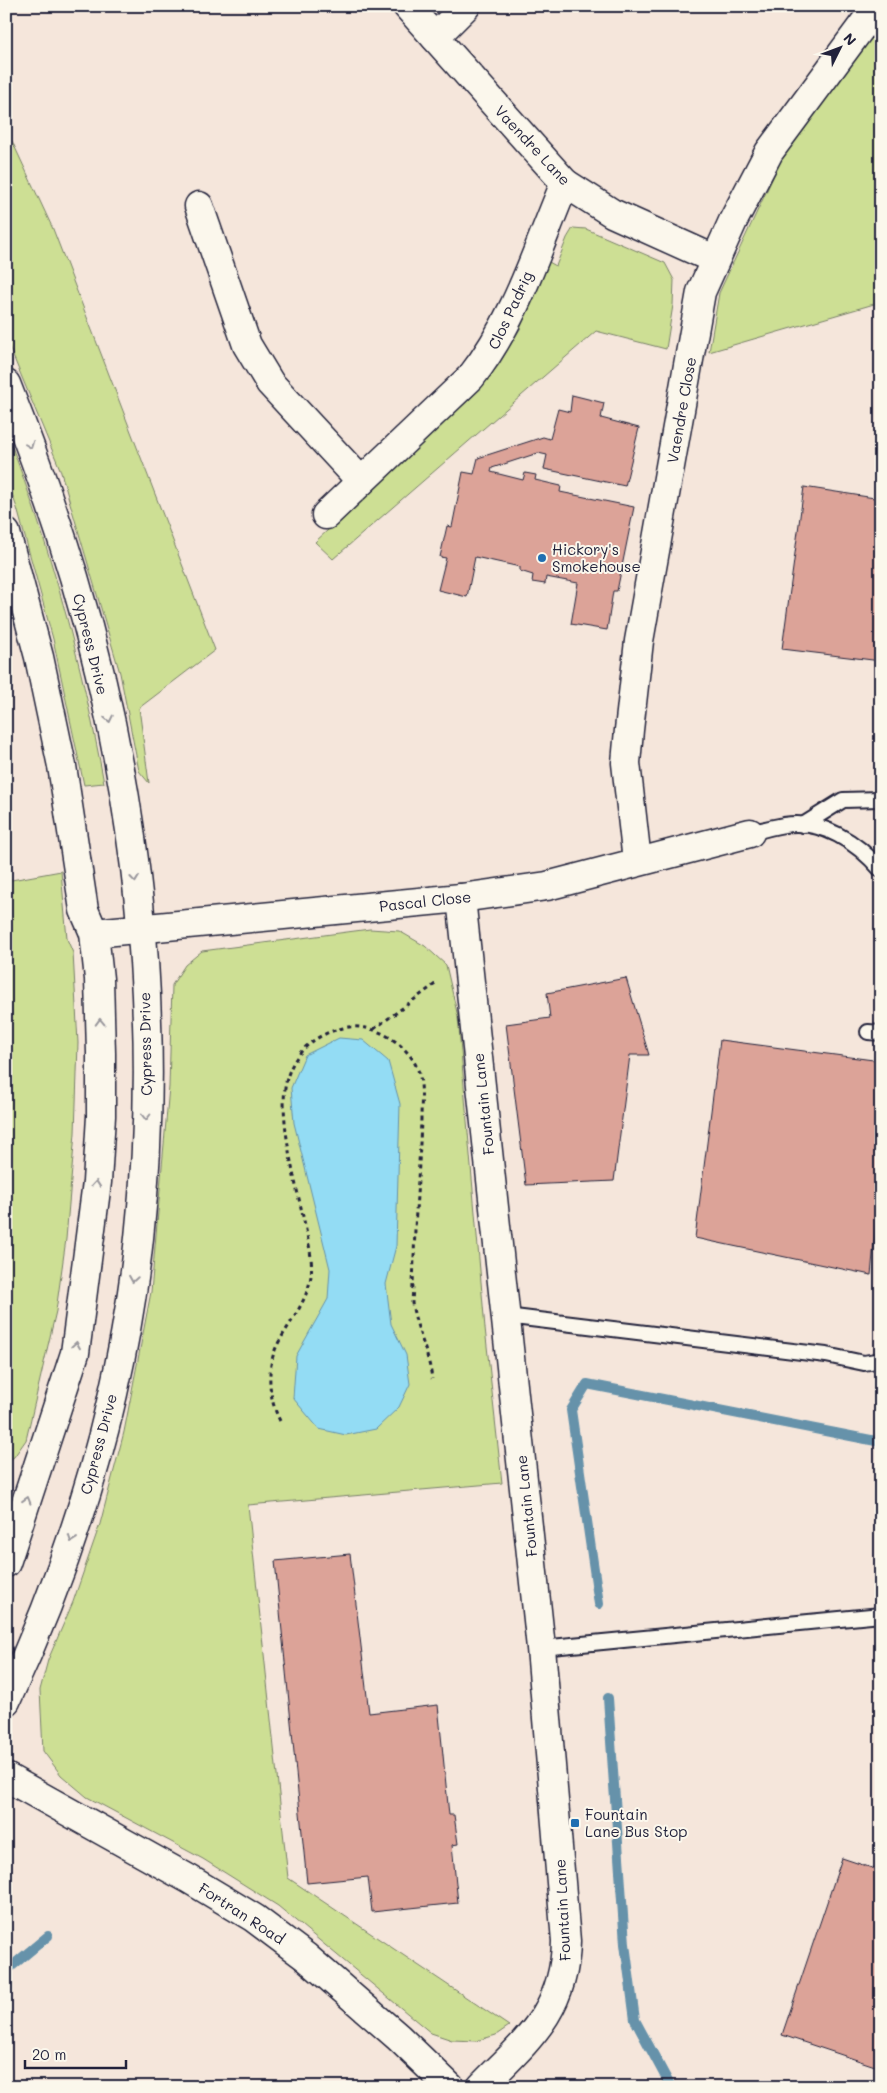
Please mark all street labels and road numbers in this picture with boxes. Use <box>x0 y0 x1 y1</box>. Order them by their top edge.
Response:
street label: Vaendre Lane <box>491 101 575 189</box>
street label: Clos Padrig <box>483 267 537 352</box>
street label: Vaendre Close <box>662 355 700 465</box>
street label: Cypress Drive <box>69 591 113 697</box>
street label: Pascal Close <box>378 886 472 916</box>
street label: Cypress Drive <box>134 992 156 1096</box>
street label: Fountain Lane <box>468 1052 498 1156</box>
street label: Cypress Drive <box>75 1391 121 1497</box>
street label: Fountain Lane <box>511 1454 541 1558</box>
street label: Fountain Lane <box>549 1858 575 1962</box>
street label: Fortran Road <box>195 1878 289 1948</box>

